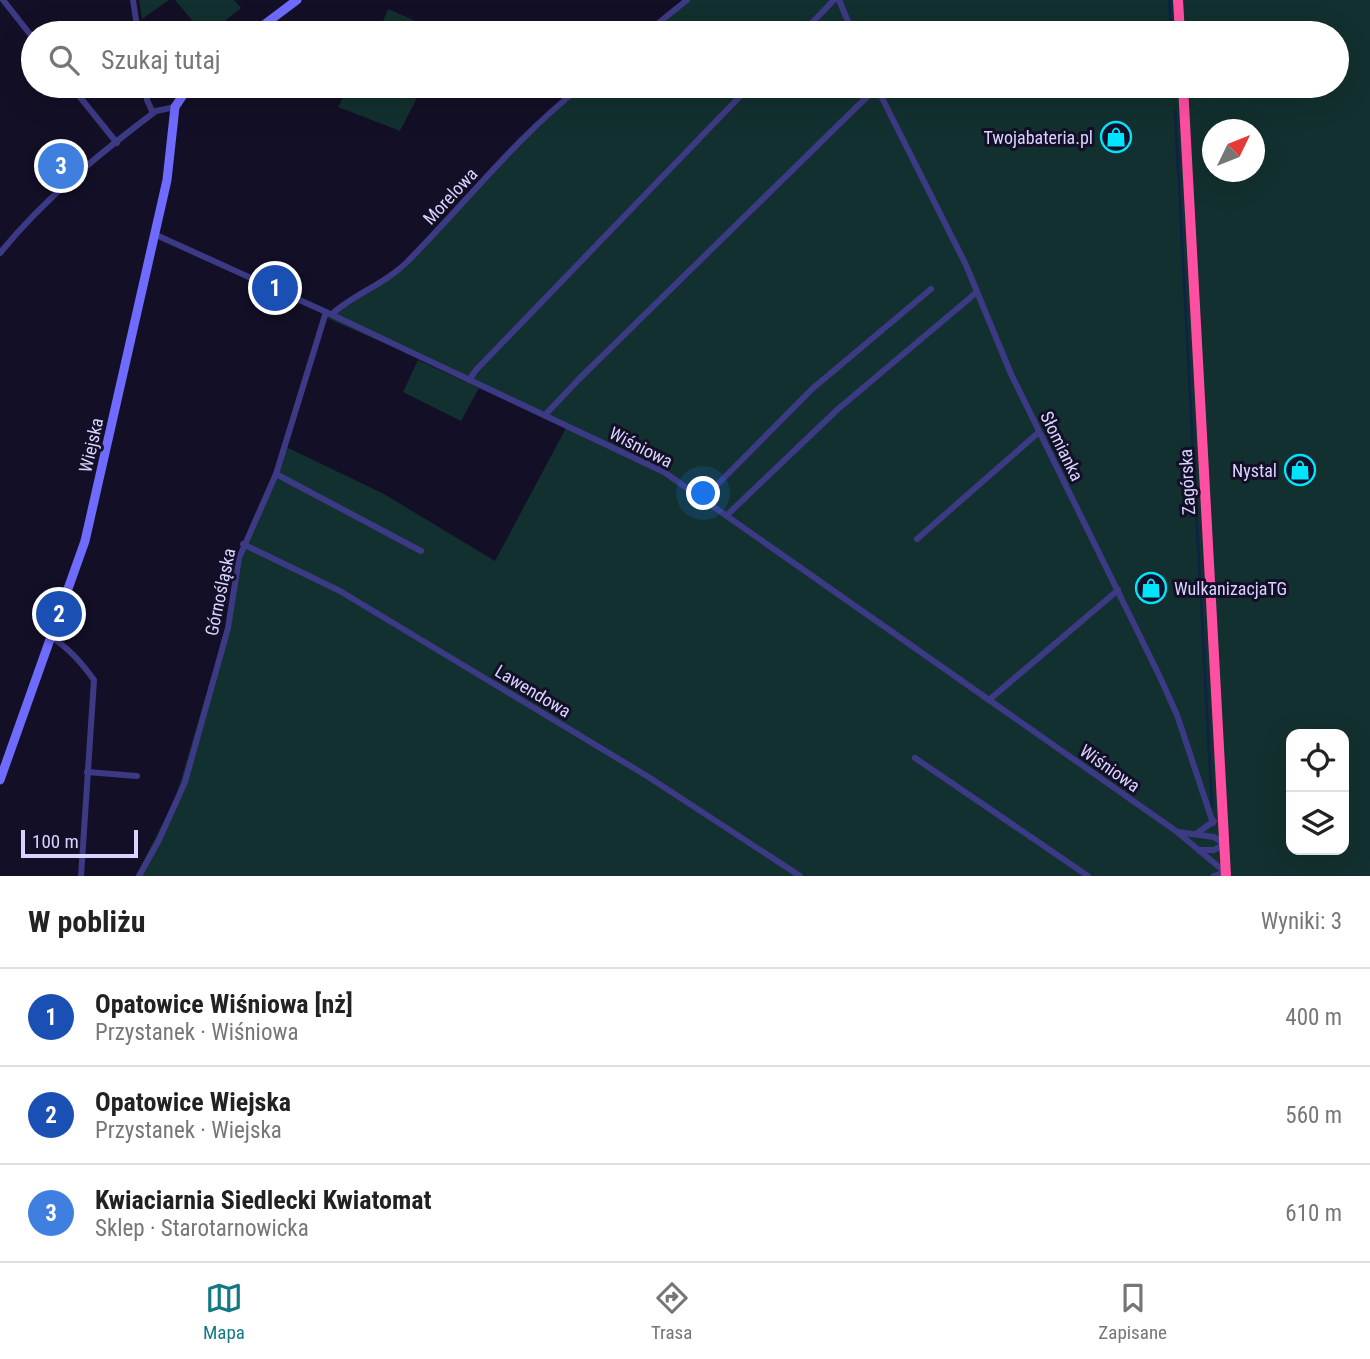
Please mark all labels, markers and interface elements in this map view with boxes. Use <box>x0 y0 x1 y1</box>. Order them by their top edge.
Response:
search box <box>21 21 1349 98</box>
icon: search <box>45 41 83 79</box>
text: Szukaj tutaj <box>101 45 221 75</box>
north arrow <box>1202 119 1265 182</box>
shop icon: Twojabateria.pl <box>1099 120 1133 154</box>
place label: Twojabateria.pl <box>983 127 1093 148</box>
pin: 3 <box>38 140 84 192</box>
street label: Morelowa <box>418 163 482 229</box>
pin: 1 <box>252 262 298 314</box>
street label: Słomianka <box>1036 408 1088 484</box>
street label: Wiejska <box>75 416 107 474</box>
street label: Wiśniowa <box>606 422 676 472</box>
street label: Zagórska <box>1175 448 1199 516</box>
shop icon: Nystal <box>1283 453 1317 487</box>
place label: Nystal <box>1232 460 1277 481</box>
your location <box>686 476 720 510</box>
street label: Górnośląska <box>200 546 240 638</box>
shop icon: WulkanizacjaTG <box>1134 571 1168 605</box>
place label: WulkanizacjaTG <box>1174 578 1287 599</box>
pin: 2 <box>36 588 82 640</box>
street label: Lawendowa <box>491 660 575 722</box>
map controls <box>1286 729 1349 855</box>
button: locate <box>1286 729 1349 792</box>
street label: Wiśniowa <box>1076 740 1144 796</box>
button: layers <box>1286 792 1349 855</box>
scale bar <box>21 827 138 859</box>
text: 100 m <box>32 830 79 853</box>
text: W pobliżu <box>28 904 145 939</box>
text: Wyniki: 3 <box>1261 908 1342 935</box>
text: Opatowice Wiśniowa [nż] <box>95 989 353 1019</box>
text: 1 <box>45 1004 57 1031</box>
text: 400 m <box>1285 1004 1342 1031</box>
text: Przystanek · Wiśniowa <box>95 1019 298 1046</box>
text: Opatowice Wiejska <box>95 1087 291 1117</box>
text: 2 <box>45 1102 57 1129</box>
text: 560 m <box>1285 1102 1342 1129</box>
text: Przystanek · Wiejska <box>95 1117 282 1144</box>
text: Kwiaciarnia Siedlecki Kwiatomat <box>95 1185 432 1215</box>
text: 3 <box>45 1200 57 1227</box>
text: 610 m <box>1285 1200 1342 1227</box>
text: Sklep · Starotarnowicka <box>95 1215 309 1242</box>
tab: Mapa <box>203 1279 245 1344</box>
tab: Trasa <box>651 1279 692 1344</box>
tab: Zapisane <box>1098 1279 1167 1344</box>

